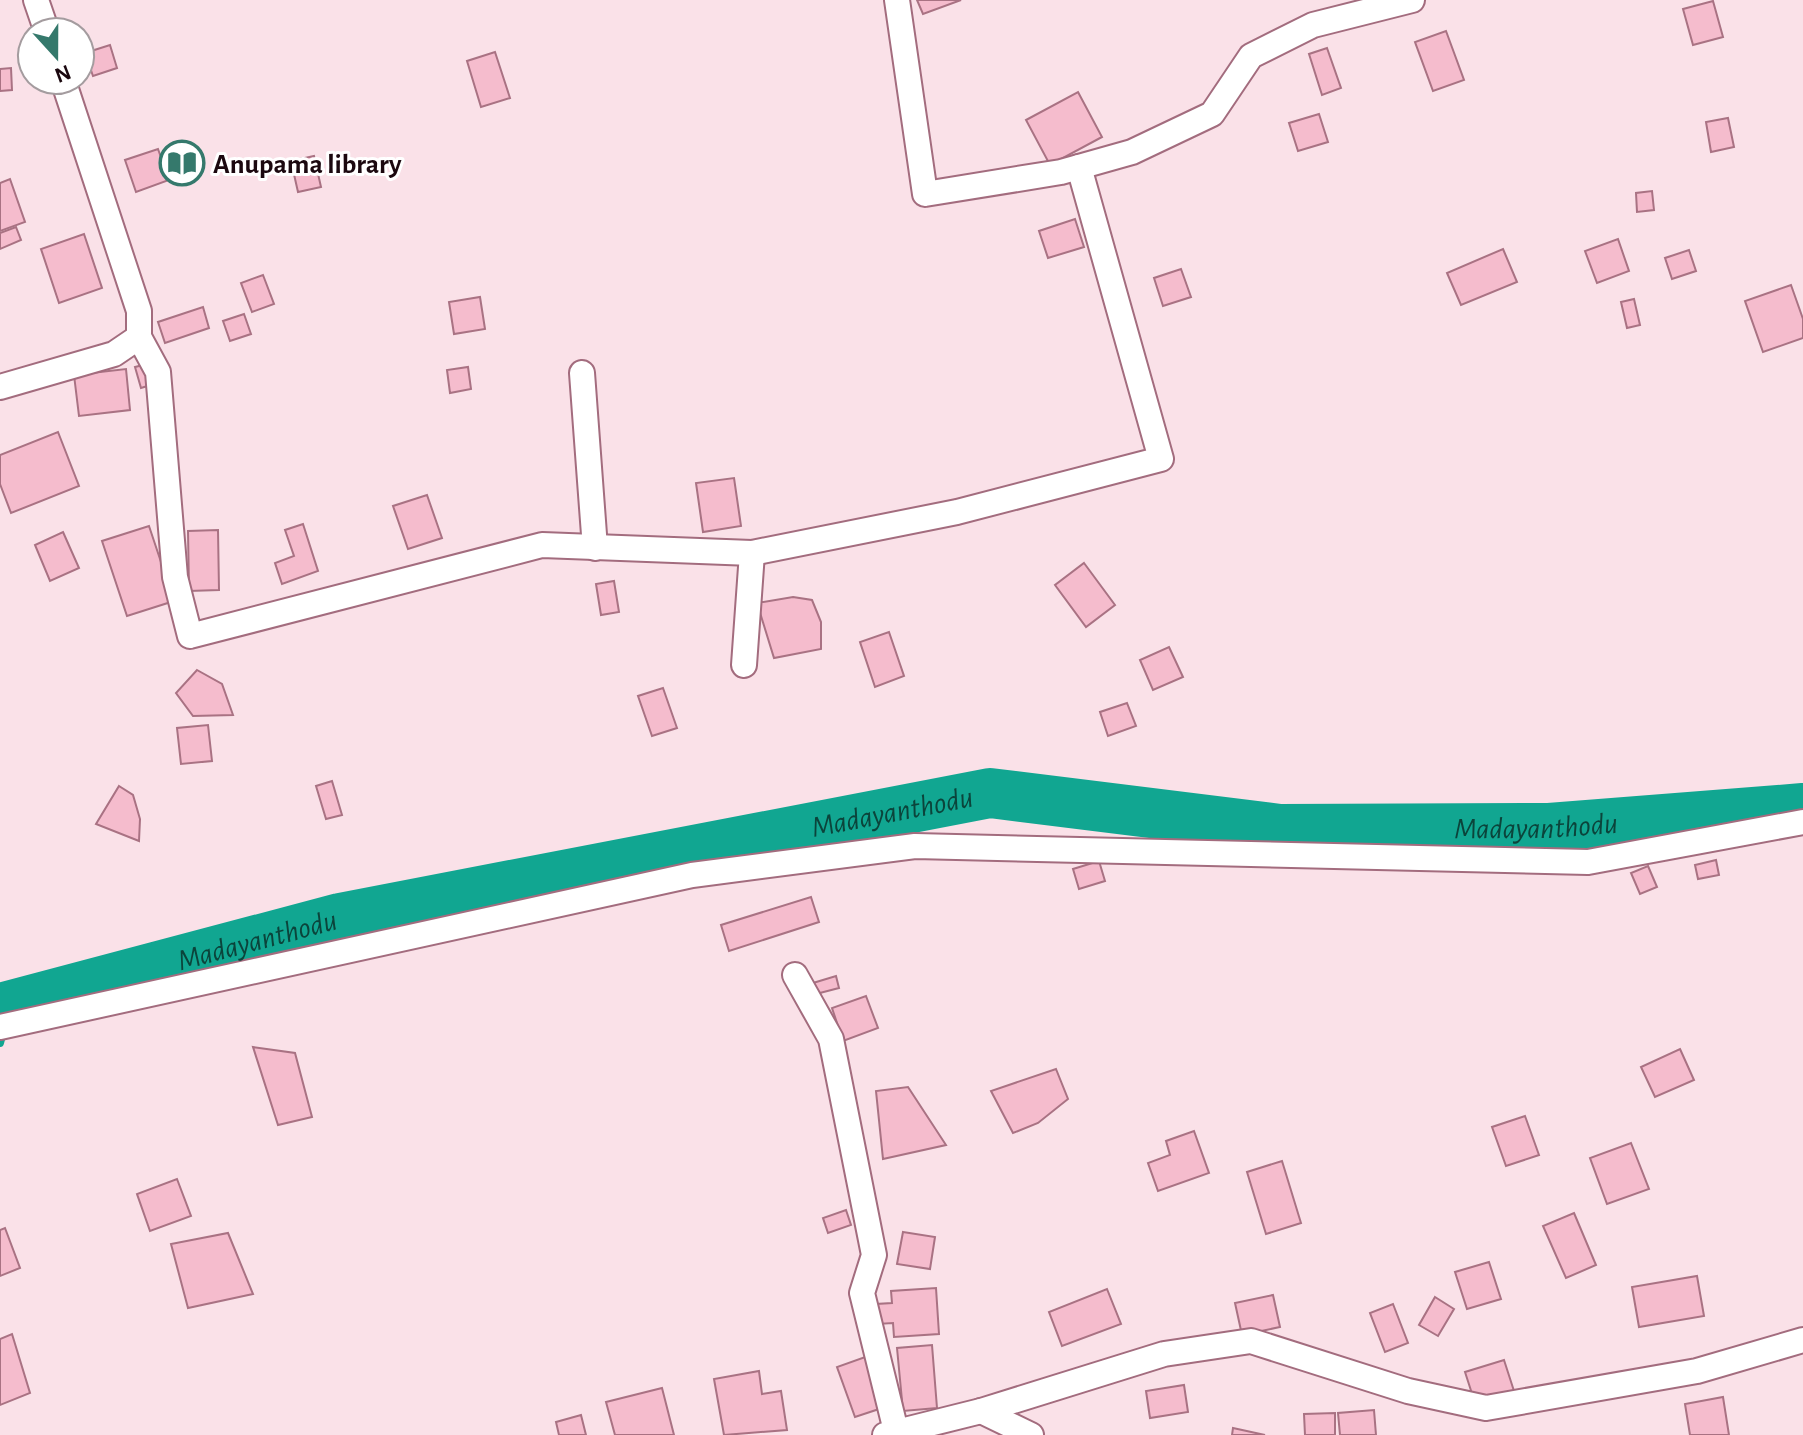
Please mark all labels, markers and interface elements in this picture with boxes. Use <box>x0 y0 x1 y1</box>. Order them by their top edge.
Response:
north arrow <box>16 16 96 96</box>
text: N <box>52 61 74 87</box>
library icon: Anupama library <box>158 139 206 187</box>
place label: Anupama library <box>213 151 402 179</box>
water label: Madayanthodu <box>809 783 976 843</box>
water label: Madayanthodu <box>1454 809 1619 844</box>
water label: Madayanthodu <box>174 905 340 976</box>

